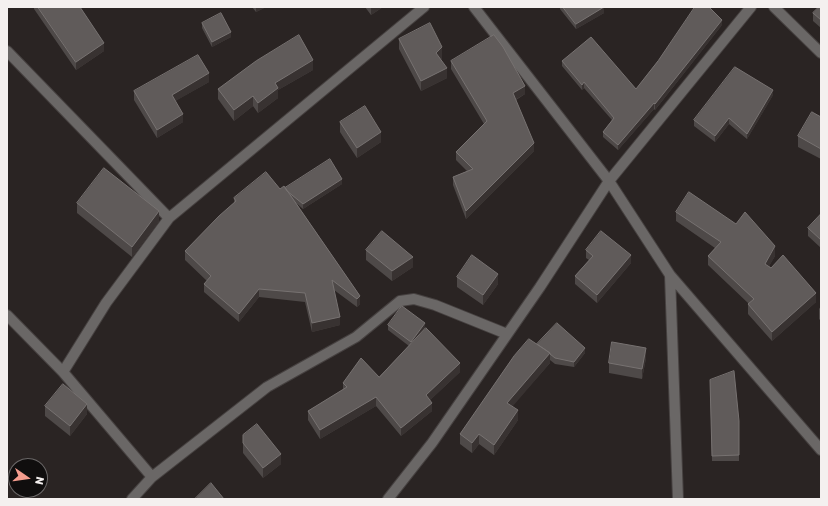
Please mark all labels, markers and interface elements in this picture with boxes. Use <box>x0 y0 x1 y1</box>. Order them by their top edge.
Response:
north arrow <box>8 458 48 498</box>
text: N <box>32 475 46 486</box>

